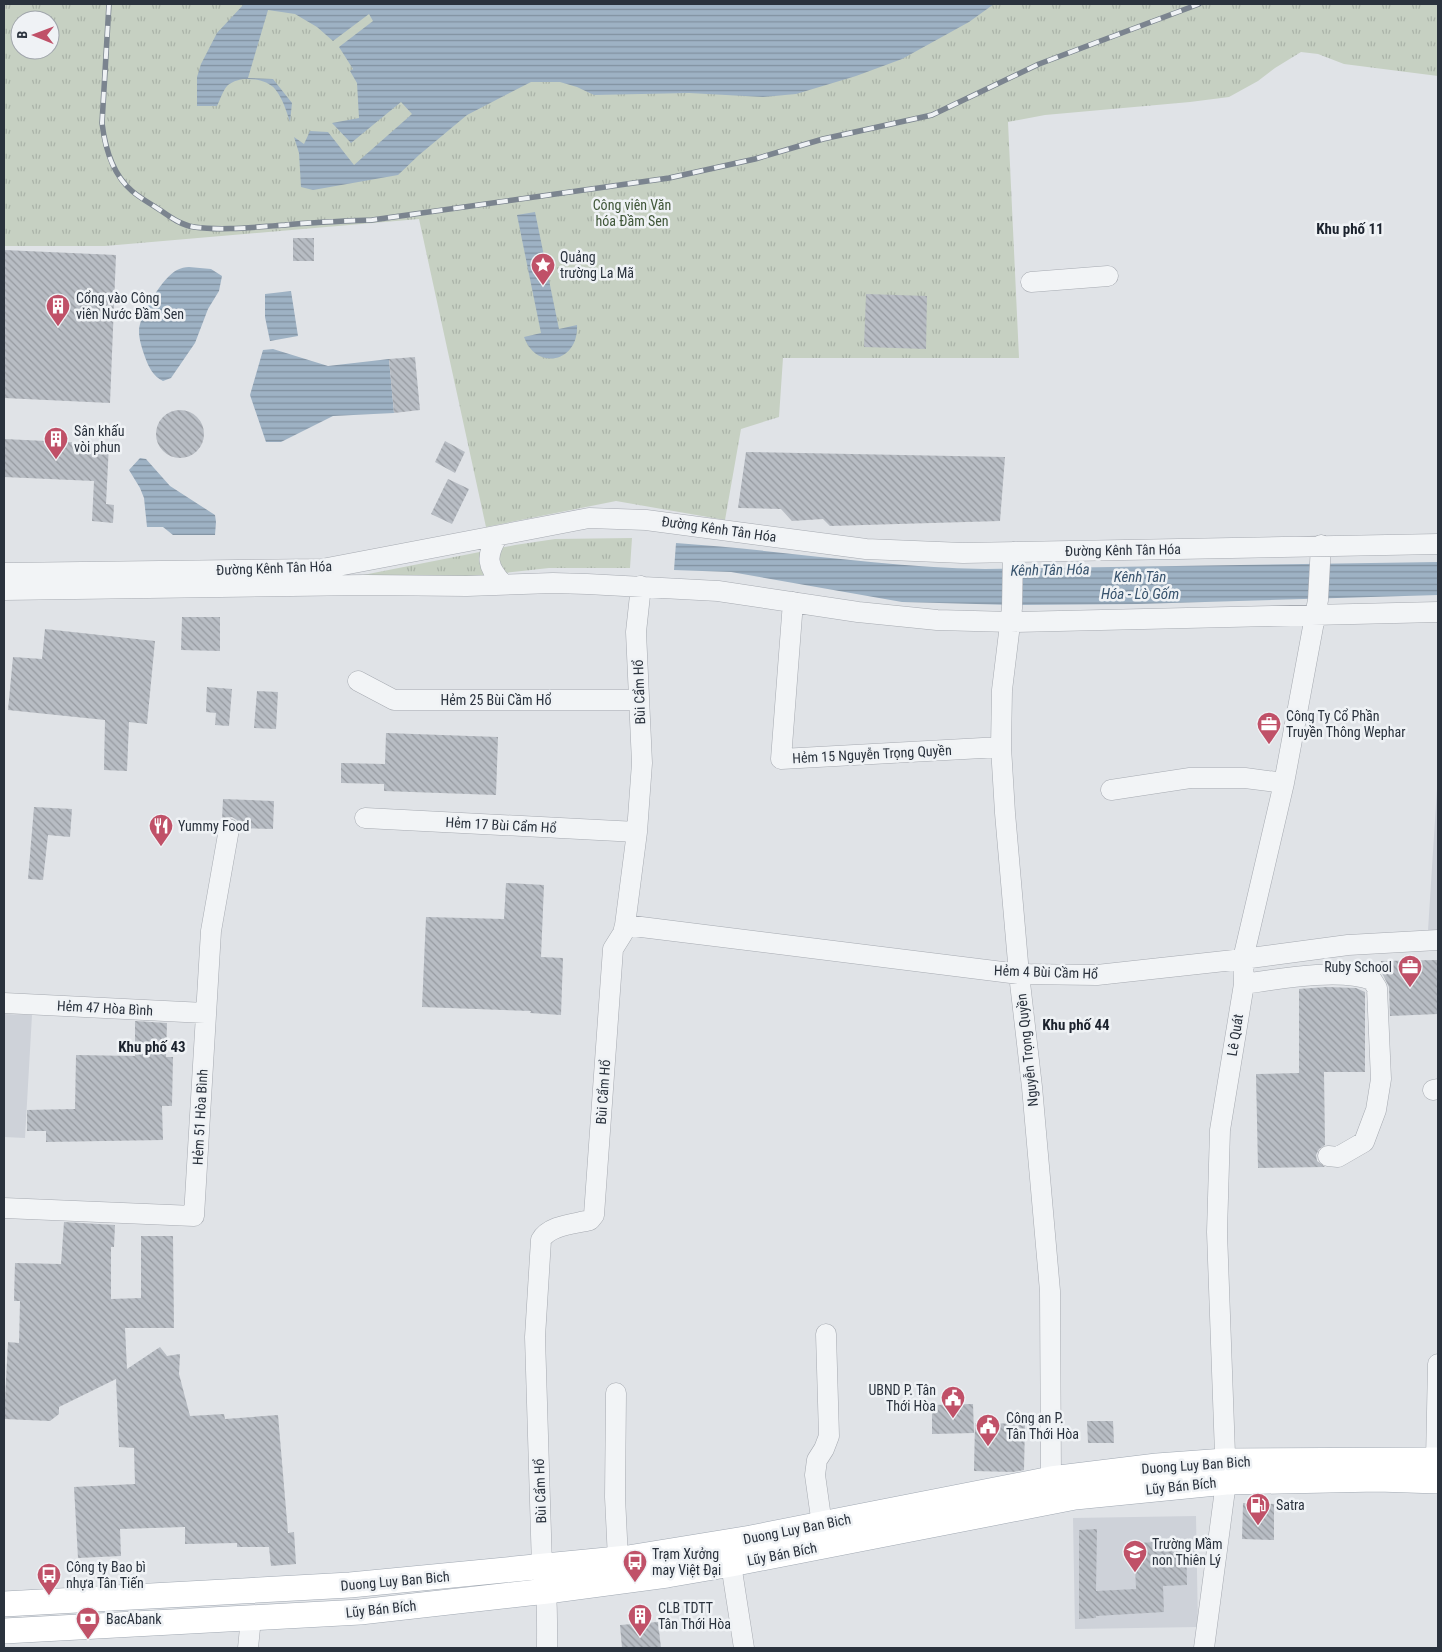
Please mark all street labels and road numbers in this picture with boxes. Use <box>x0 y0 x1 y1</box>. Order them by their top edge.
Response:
street label: Đường Kênh Tân Hóa <box>660 513 778 545</box>
street label: Đường Kênh Tân Hóa <box>1065 541 1181 559</box>
street label: Đường Kênh Tân Hóa <box>216 558 332 578</box>
street label: Bùi Cẩm Hổ <box>630 659 648 725</box>
street label: Hẻm 25 Bùi Cầm Hổ <box>441 692 551 708</box>
street label: Hẻm 15 Nguyễn Trọng Quyền <box>792 742 952 766</box>
street label: Hẻm 17 Bùi Cẩm Hổ <box>445 814 557 836</box>
street label: Hẻm 4 Bùi Cầm Hổ <box>994 962 1098 982</box>
street label: Nguyễn Trọng Quyền <box>1013 993 1041 1107</box>
street label: Hẻm 47 Hòa Bình <box>57 997 153 1019</box>
street label: Lê Quát <box>1224 1013 1246 1057</box>
street label: Bùi Cẩm Hổ <box>593 1059 613 1125</box>
street label: Hẻm 51 Hòa Bình <box>189 1069 211 1165</box>
street label: Duong Luy Ban Bich <box>1141 1453 1251 1477</box>
street label: Bùi Cẩm Hổ <box>531 1458 549 1524</box>
street label: Lũy Bán Bích <box>1145 1474 1217 1498</box>
street label: Duong Luy Ban Bich <box>742 1511 852 1547</box>
street label: Lũy Bán Bích <box>746 1539 818 1569</box>
street label: Duong Luy Ban Bich <box>340 1568 450 1594</box>
street label: Lũy Bán Bích <box>345 1597 417 1621</box>

